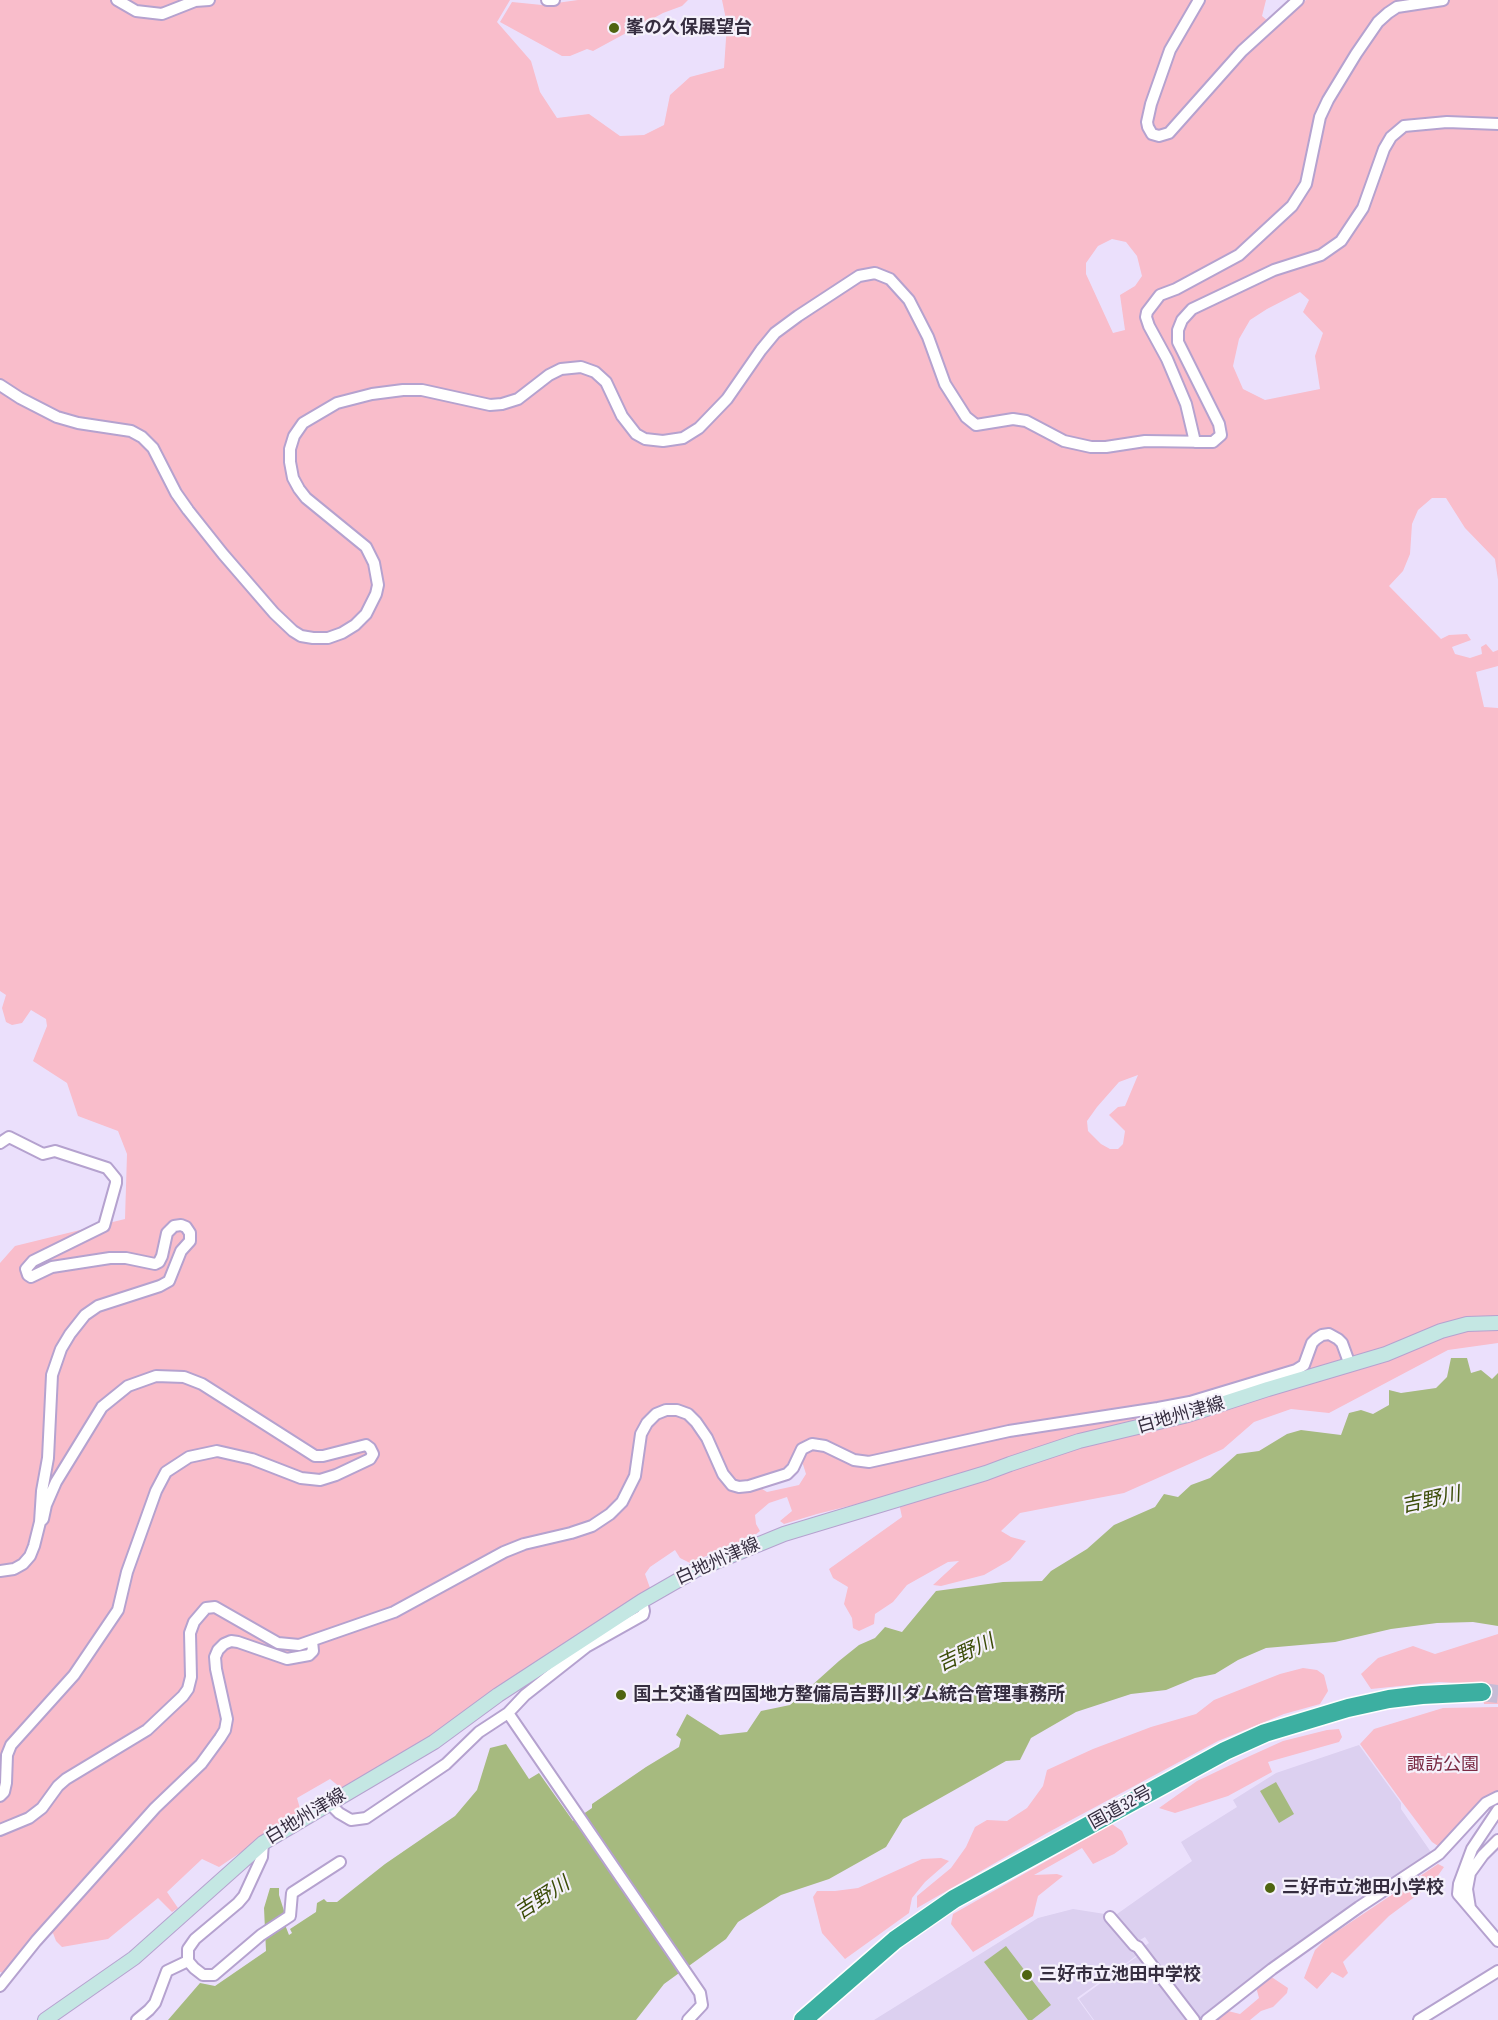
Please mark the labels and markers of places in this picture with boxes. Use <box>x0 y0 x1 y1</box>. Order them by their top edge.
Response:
place label: 峯の久保展望台 <box>626 17 752 39</box>
marker: 峯の久保展望台 <box>607 21 621 35</box>
place label: 国土交通省四国地方整備局吉野川ダム統合管理事務所 <box>633 1684 1065 1706</box>
marker: 国土交通省四国地方整備局吉野川ダム統合管理事務所 <box>614 1688 628 1702</box>
place label: 三好市立池田小学校 <box>1282 1877 1444 1899</box>
marker: 三好市立池田小学校 <box>1263 1881 1277 1895</box>
place label: 三好市立池田中学校 <box>1039 1964 1201 1986</box>
marker: 三好市立池田中学校 <box>1020 1968 1034 1982</box>

